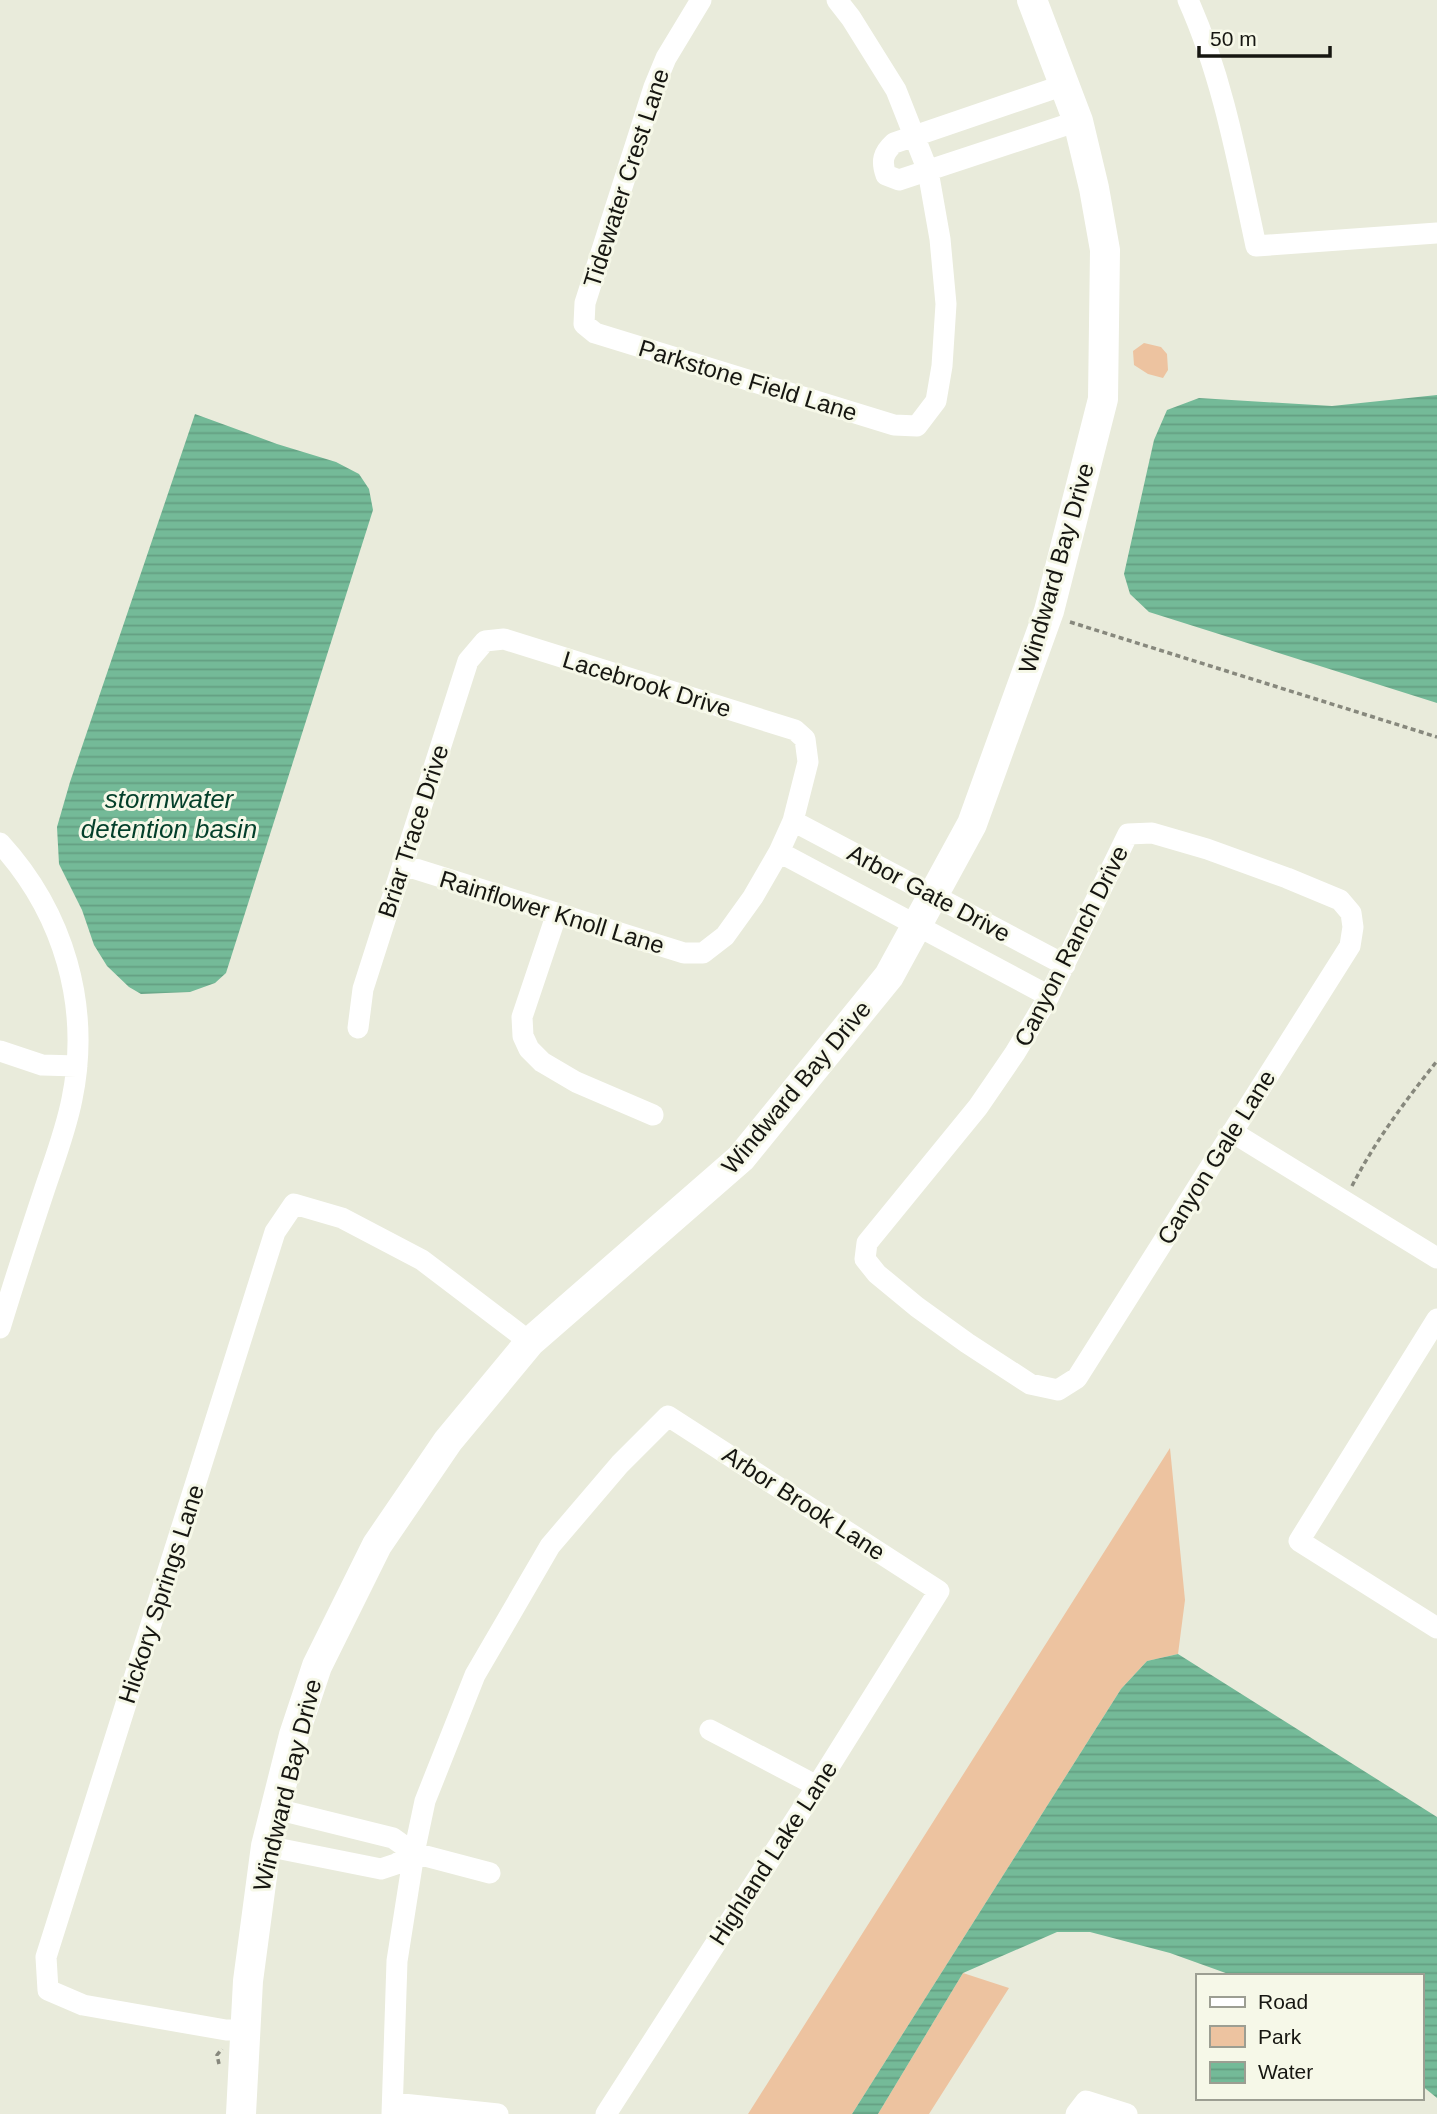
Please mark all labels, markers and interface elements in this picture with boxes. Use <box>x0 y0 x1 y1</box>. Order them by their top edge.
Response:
scale bar <box>1199 14 1330 58</box>
text: 50 m <box>1210 27 1257 50</box>
street label: Tidewater Crest Lane <box>578 65 674 291</box>
street label: Parkstone Field Lane <box>636 334 860 426</box>
street label: Windward Bay Drive <box>1013 460 1099 676</box>
street label: Lacebrook Drive <box>559 646 735 722</box>
street label: Briar Trace Drive <box>372 741 454 921</box>
water label: stormwater detention basin <box>81 784 257 844</box>
street label: Arbor Gate Drive <box>843 839 1015 947</box>
street label: Canyon Ranch Drive <box>1009 841 1133 1051</box>
street label: Rainflower Knoll Lane <box>436 865 668 959</box>
street label: Windward Bay Drive <box>716 995 876 1179</box>
street label: Canyon Gale Lane <box>1152 1065 1280 1249</box>
street label: Arbor Brook Lane <box>718 1440 890 1566</box>
street label: Hickory Springs Lane <box>113 1481 209 1707</box>
street label: Windward Bay Drive <box>248 1676 326 1894</box>
street label: Highland Lake Lane <box>704 1756 842 1950</box>
legend <box>1196 1974 1423 2100</box>
text: Road <box>1258 1990 1308 2013</box>
text: Park <box>1258 2025 1302 2048</box>
text: Water <box>1258 2060 1313 2083</box>

